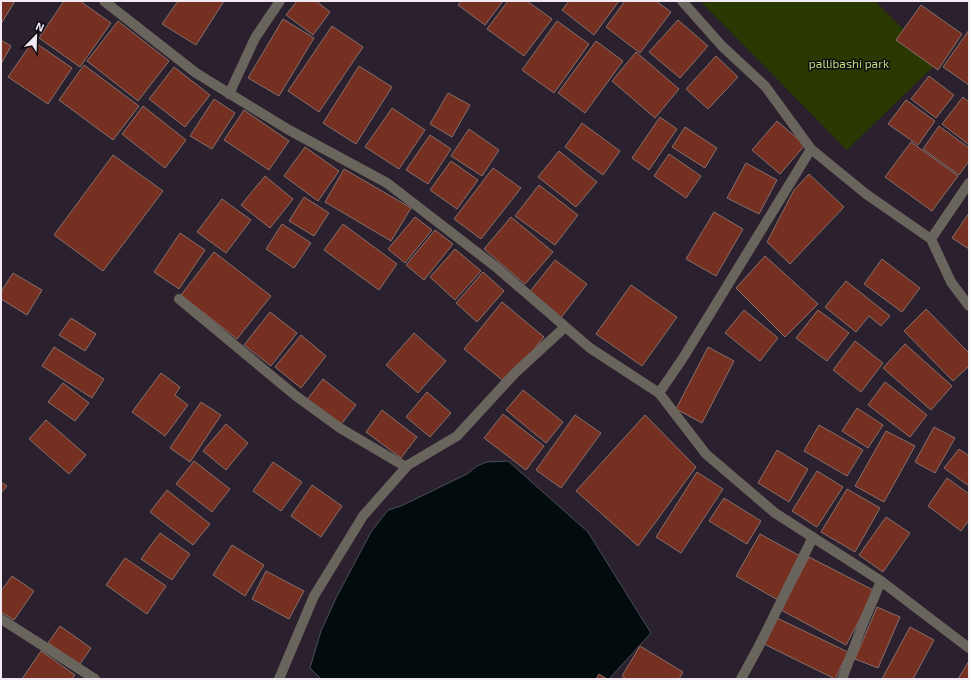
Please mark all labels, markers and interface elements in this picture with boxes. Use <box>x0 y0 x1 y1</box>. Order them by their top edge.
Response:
north arrow <box>16 16 56 56</box>
text: N <box>34 19 46 34</box>
park label: pallibashi park <box>809 56 889 70</box>

